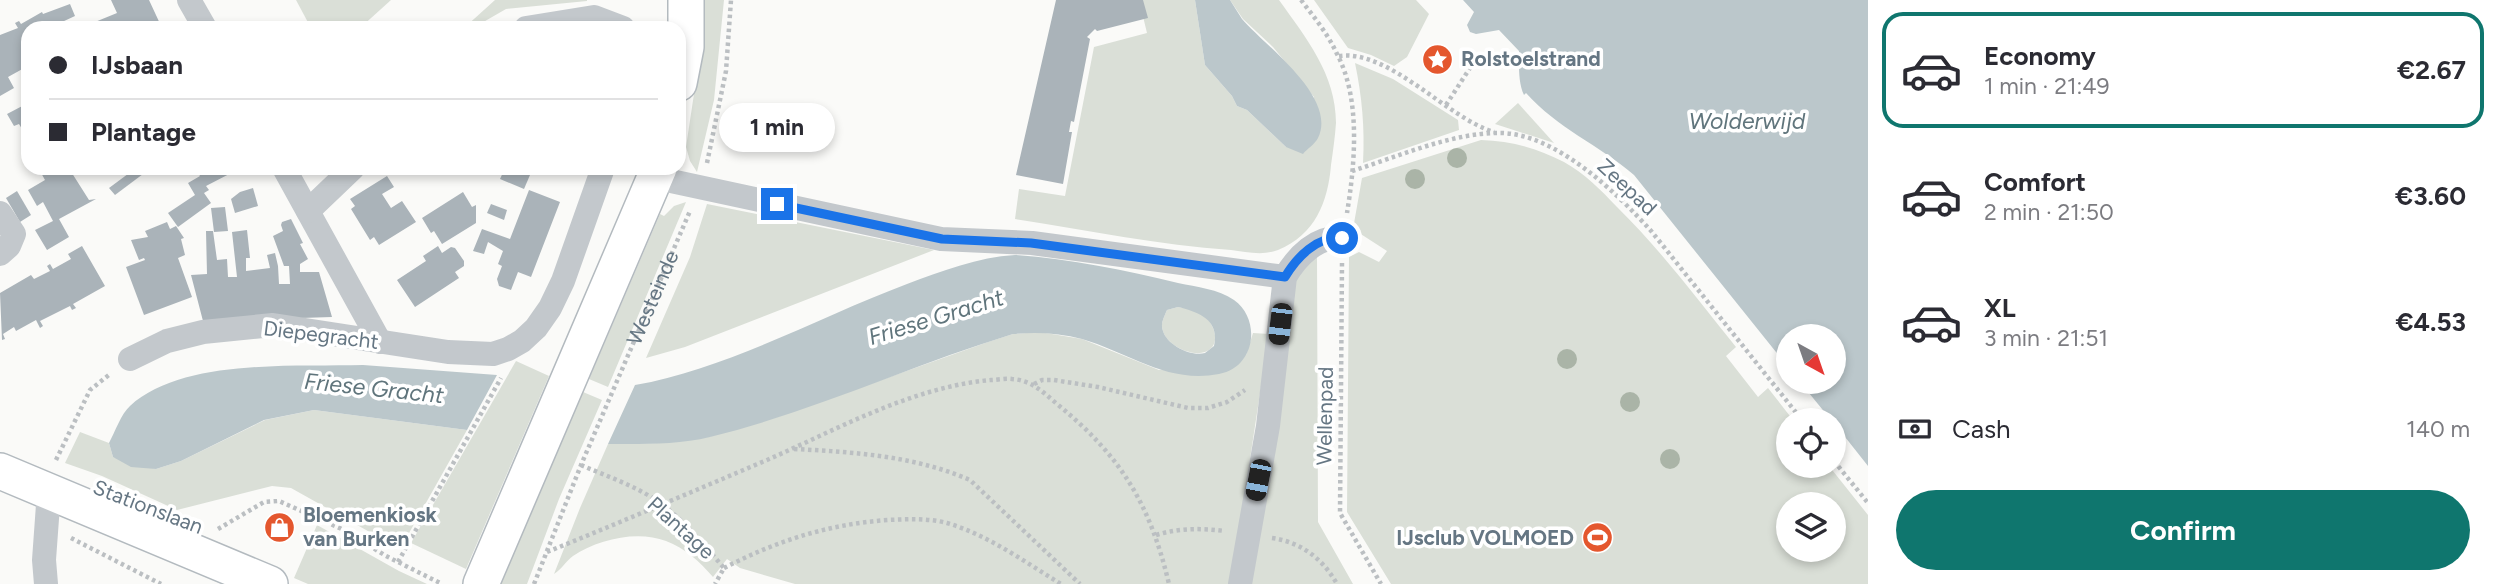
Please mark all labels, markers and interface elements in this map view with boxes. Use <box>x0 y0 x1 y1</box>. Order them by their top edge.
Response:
icon: car <box>1900 39 1963 102</box>
text: Economy <box>1984 40 2096 72</box>
place icon: Rolstoelstrand <box>1421 42 1455 76</box>
place label: Rolstoelstrand <box>1461 46 1601 71</box>
text: IJsbaan <box>91 49 183 81</box>
text: €2.67 <box>2397 54 2466 86</box>
text: 1 min · 21:49 <box>1984 72 2110 100</box>
callout: 1 min <box>719 102 835 152</box>
water label: Wolderwijd <box>1689 107 1806 135</box>
text: 1 min <box>750 113 804 141</box>
text: Plantage <box>91 116 196 148</box>
street label: Zeepad <box>1593 153 1662 220</box>
icon: car <box>1900 165 1963 228</box>
text: Comfort <box>1984 166 2086 198</box>
text: €3.60 <box>2395 180 2466 212</box>
route end <box>761 188 793 220</box>
text: 2 min · 21:50 <box>1984 198 2114 226</box>
route start <box>1326 222 1358 254</box>
street label: Westeinde <box>621 246 684 349</box>
water label: Friese Gracht <box>865 283 1007 351</box>
icon: car <box>1900 291 1963 354</box>
text: XL <box>1984 292 2016 324</box>
car <box>1268 302 1293 346</box>
text: €4.53 <box>2395 306 2466 338</box>
street label: Diepegracht <box>262 315 380 354</box>
north arrow <box>1776 324 1846 394</box>
map controls <box>1776 324 1846 562</box>
text: 3 min · 21:51 <box>1984 324 2108 352</box>
street label: Wellenpad <box>1311 366 1338 466</box>
water label: Friese Gracht <box>303 367 445 409</box>
button: locate <box>1776 408 1846 478</box>
icon: cash <box>1896 410 1934 448</box>
text: Cash <box>1952 413 2011 445</box>
text: 140 m <box>2406 415 2470 443</box>
car <box>1244 457 1273 503</box>
street label: Stationslaan <box>90 474 207 539</box>
button: Confirm <box>1896 490 2470 570</box>
street label: Plantage <box>643 491 720 564</box>
button: layers <box>1776 492 1846 562</box>
place label: Bloemenkiosk van Burken <box>303 502 438 551</box>
shop icon: Bloemenkiosk van Burken <box>263 510 297 544</box>
sports icon: IJsclub VOLMOED <box>1580 521 1614 555</box>
place label: IJsclub VOLMOED <box>1396 525 1574 550</box>

